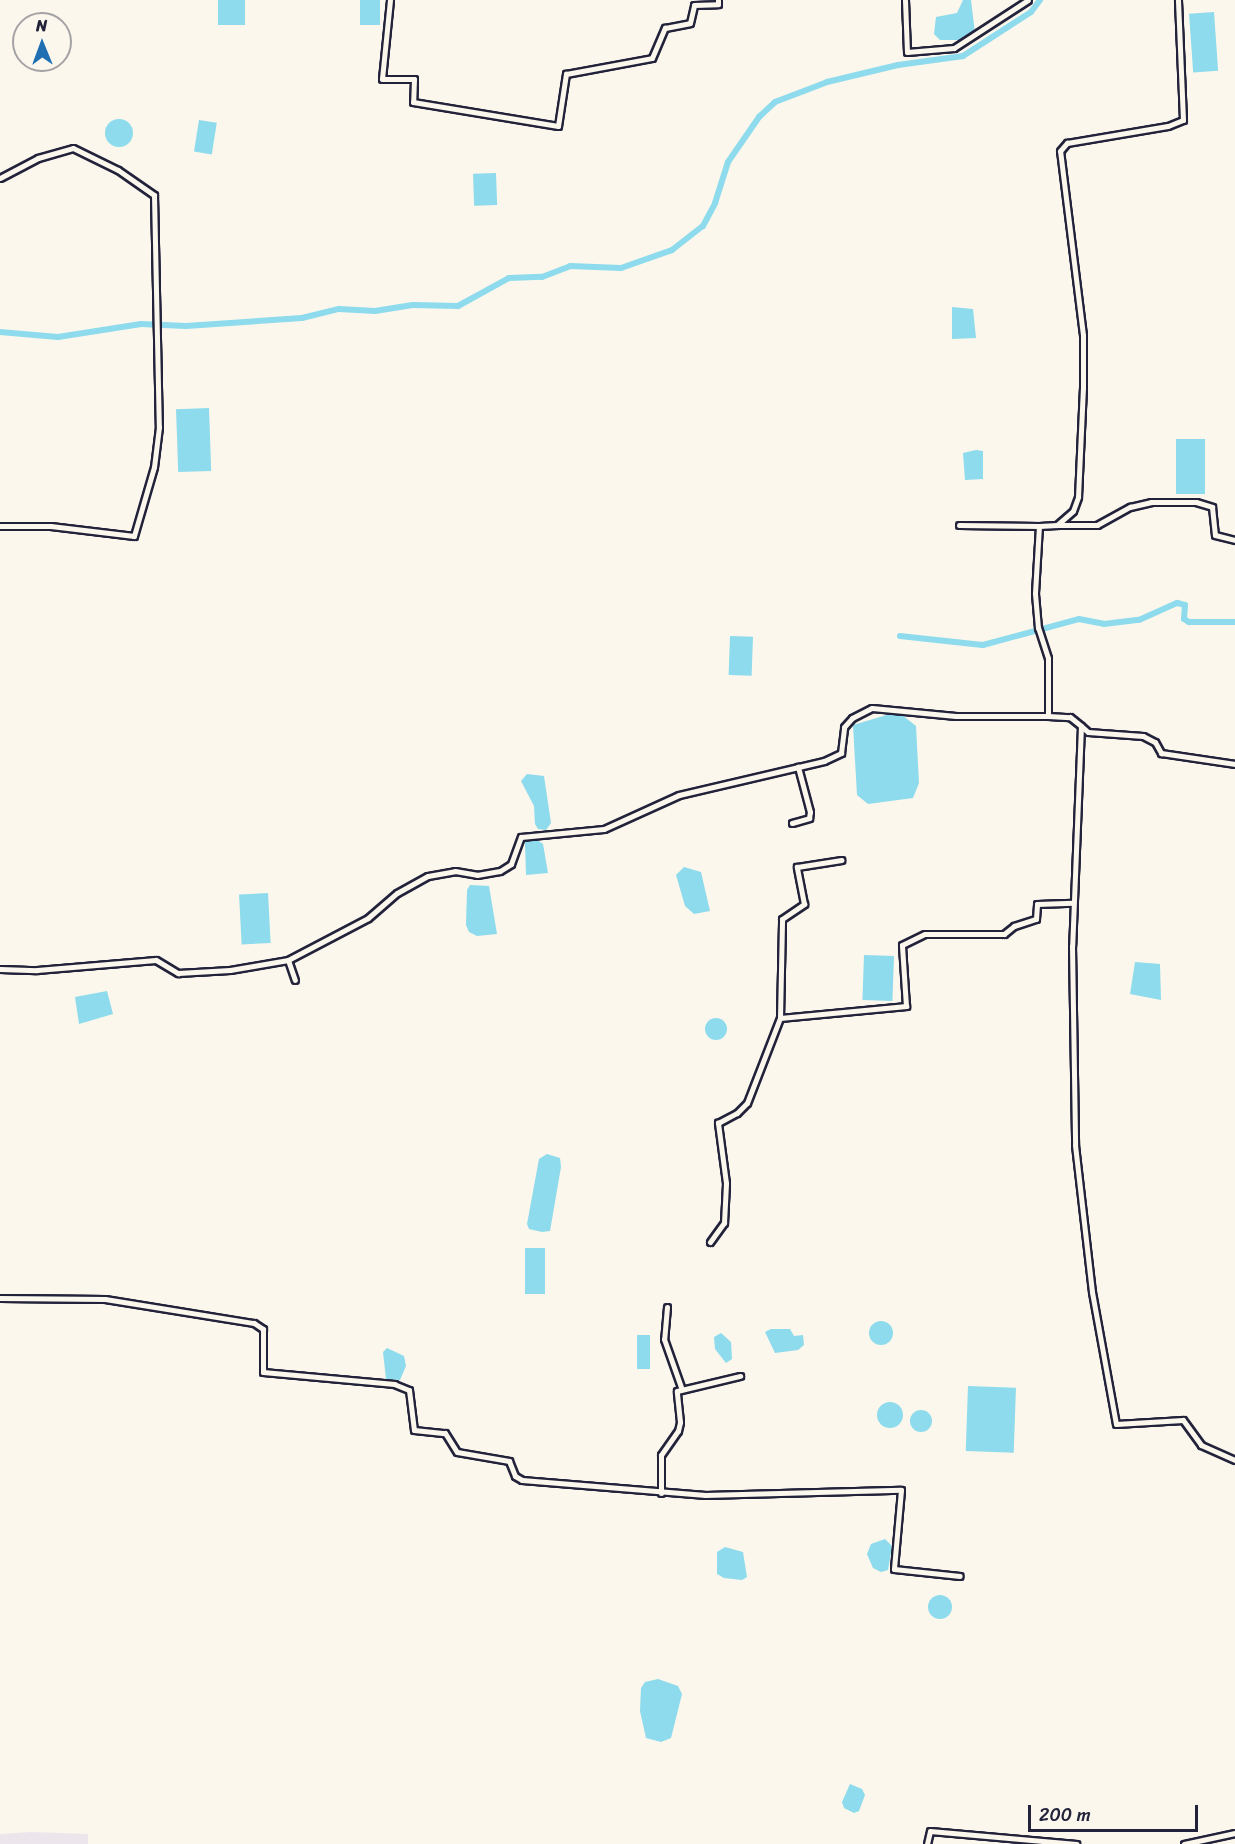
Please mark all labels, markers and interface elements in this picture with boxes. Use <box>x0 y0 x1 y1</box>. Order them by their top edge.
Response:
text: N <box>36 11 48 40</box>
north arrow <box>12 12 72 72</box>
scale bar <box>1031 1793 1200 1831</box>
text: 200 m <box>1039 1799 1091 1831</box>

